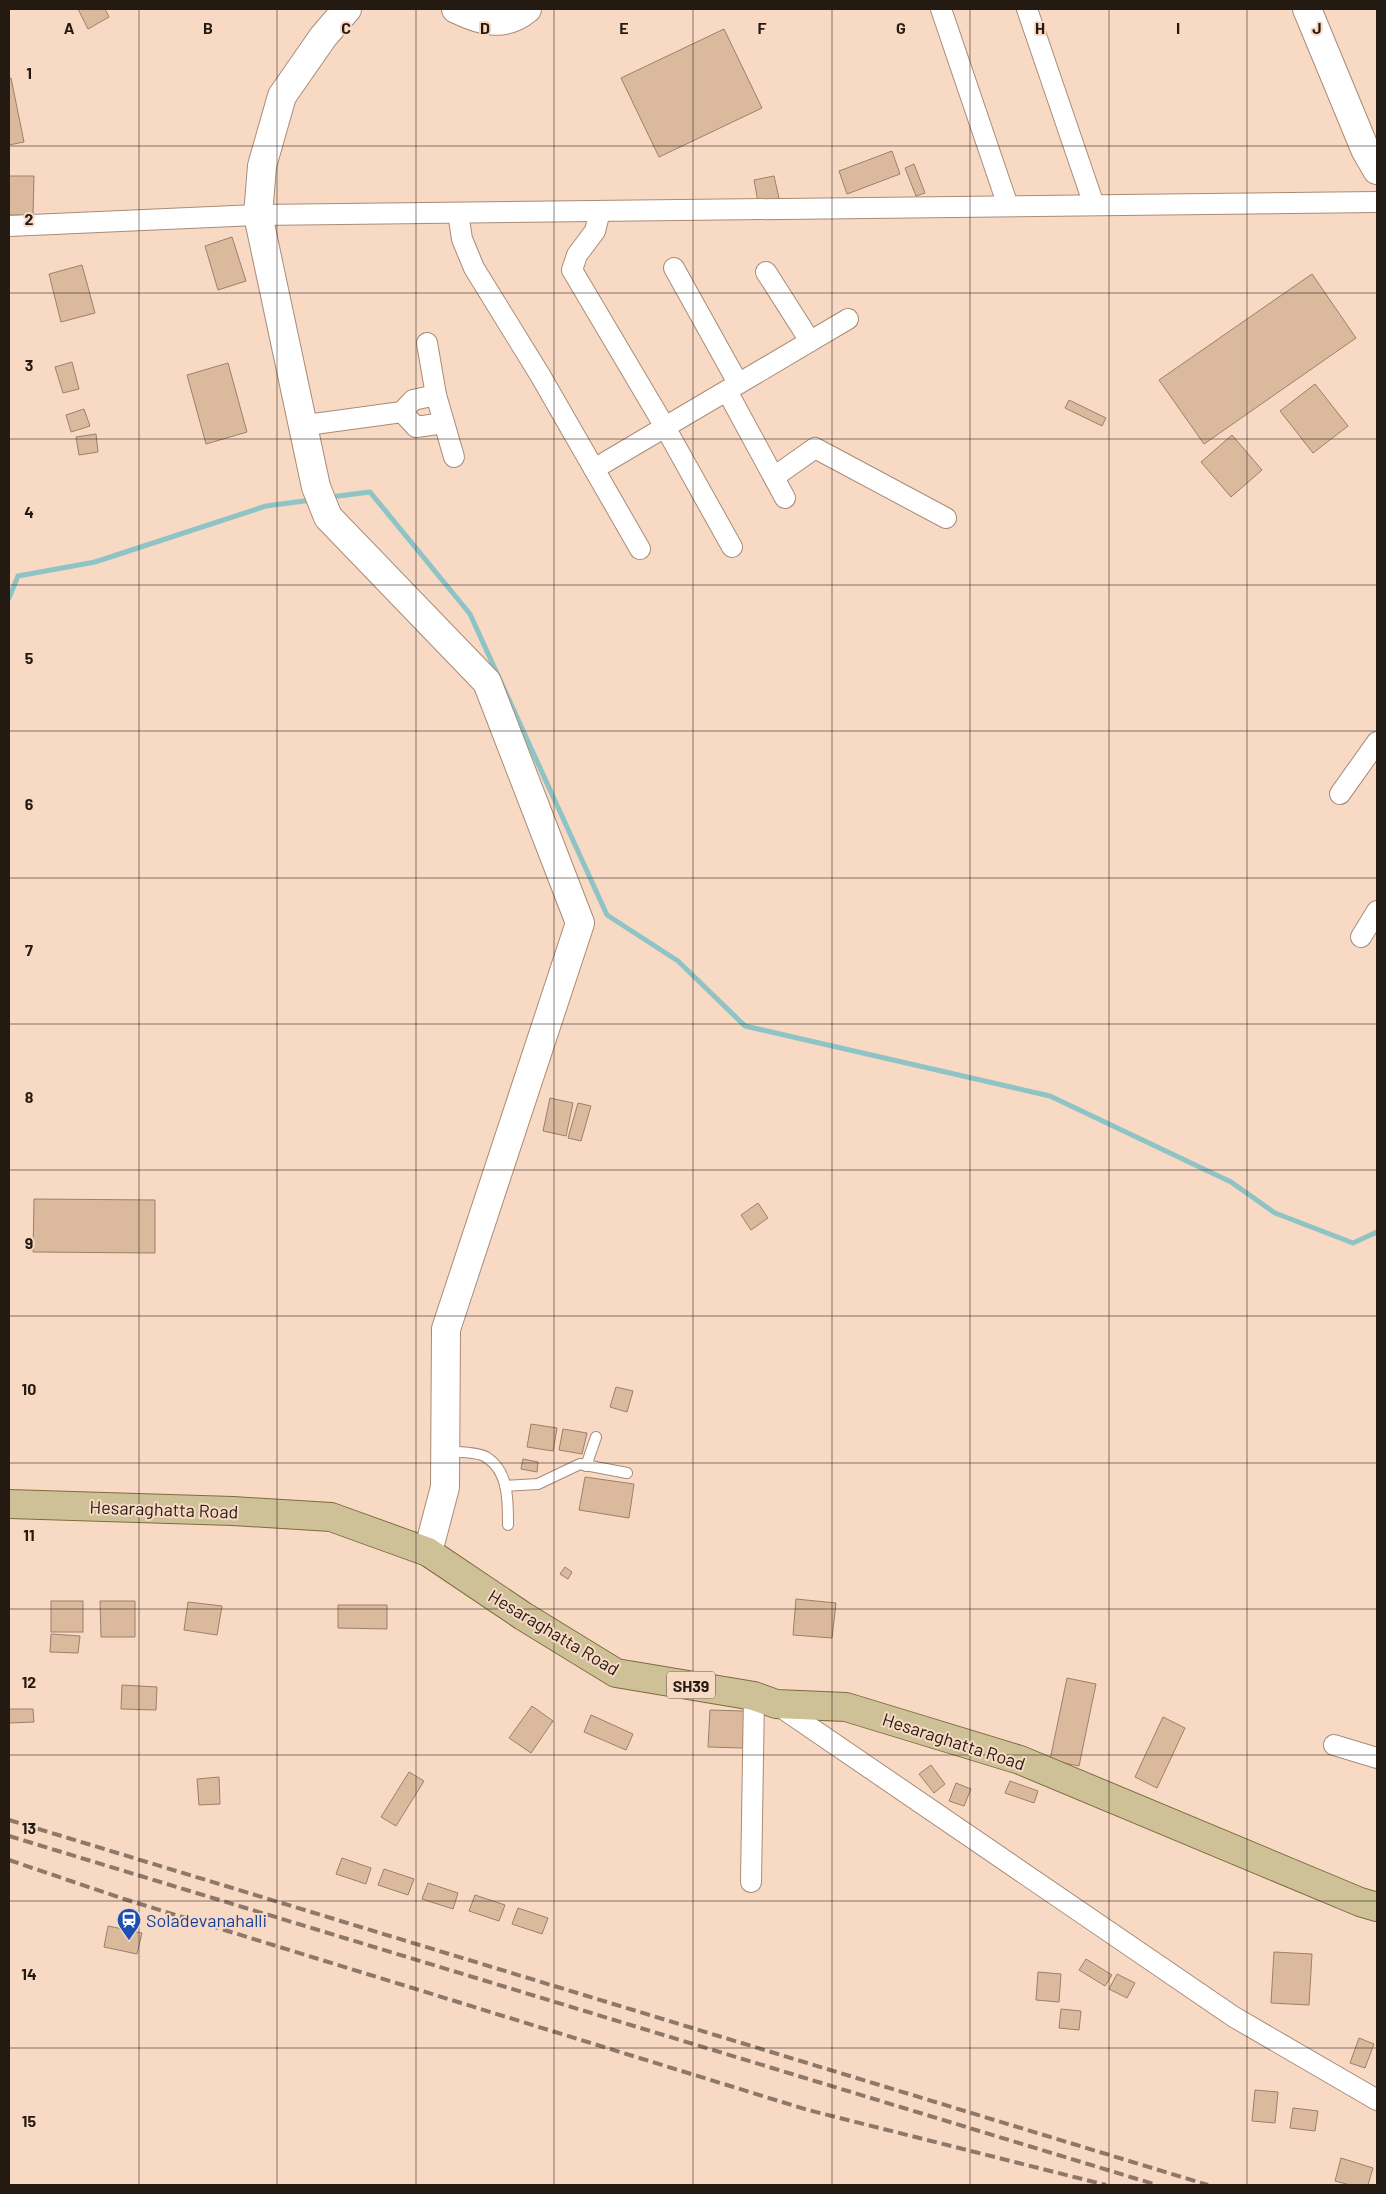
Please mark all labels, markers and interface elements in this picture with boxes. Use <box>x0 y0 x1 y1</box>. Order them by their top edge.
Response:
text: A <box>64 18 75 37</box>
text: B <box>203 18 213 37</box>
text: C <box>341 18 351 37</box>
text: D <box>480 18 490 37</box>
text: E <box>619 18 629 37</box>
text: F <box>758 18 767 37</box>
text: G <box>896 18 906 37</box>
text: H <box>1035 18 1045 37</box>
text: I <box>1176 18 1180 37</box>
text: J <box>1312 18 1322 37</box>
text: 1 <box>26 63 32 82</box>
text: 2 <box>25 209 34 228</box>
text: 3 <box>25 355 33 374</box>
text: 4 <box>24 502 34 521</box>
text: 5 <box>25 648 34 667</box>
text: 6 <box>25 794 34 813</box>
text: 7 <box>25 940 33 959</box>
text: 8 <box>25 1087 34 1106</box>
text: 9 <box>25 1233 33 1252</box>
text: 10 <box>22 1379 36 1398</box>
street label: Hesaraghatta Road <box>89 1495 239 1523</box>
text: 11 <box>23 1525 35 1544</box>
street label: Hesaraghatta Road <box>485 1584 623 1680</box>
text: 12 <box>22 1672 36 1691</box>
road number: SH39 <box>667 1672 715 1698</box>
street label: Hesaraghatta Road <box>880 1708 1028 1774</box>
text: 13 <box>22 1818 36 1837</box>
station icon: Soladevanahalli <box>116 1907 142 1941</box>
place label: Soladevanahalli <box>146 1909 267 1931</box>
text: 14 <box>21 1964 37 1983</box>
text: 15 <box>22 2111 37 2130</box>

